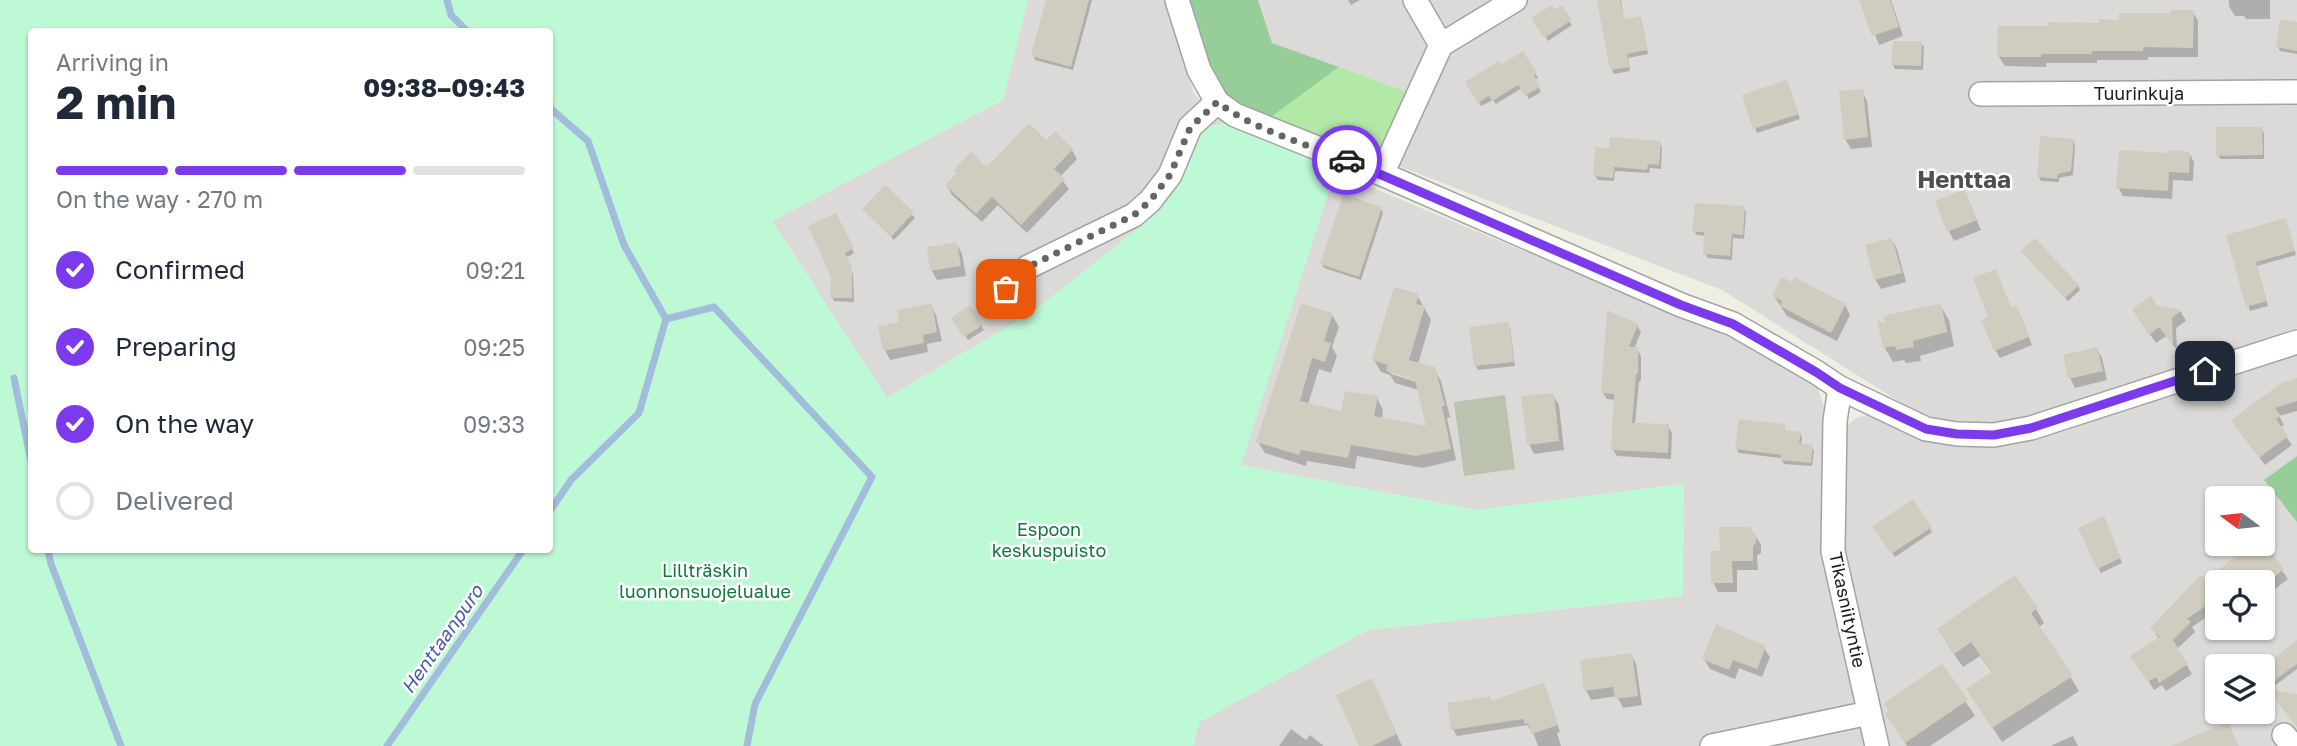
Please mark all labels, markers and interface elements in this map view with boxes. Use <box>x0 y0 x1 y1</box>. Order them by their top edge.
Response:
text: Arriving in <box>56 48 169 76</box>
text: 09:38–09:43 <box>363 72 525 103</box>
text: 2 min <box>56 74 176 129</box>
street label: Tuurinkuja <box>2094 82 2184 104</box>
courier <box>1312 125 1382 195</box>
icon: car <box>1328 141 1366 179</box>
district label: Henttaa <box>1917 164 2011 193</box>
text: On the way · 270 m <box>56 185 263 213</box>
icon: check <box>56 251 94 289</box>
text: Confirmed <box>115 254 245 285</box>
text: 09:21 <box>465 256 525 284</box>
pin <box>976 259 1036 319</box>
icon: bag <box>987 270 1025 308</box>
icon: check <box>56 328 94 366</box>
text: Preparing <box>115 331 237 362</box>
text: 09:25 <box>463 333 525 361</box>
pin <box>2175 341 2235 401</box>
icon: home <box>2186 352 2224 390</box>
icon: check <box>56 405 94 443</box>
text: On the way <box>115 408 254 439</box>
text: 09:33 <box>463 410 525 438</box>
text: Delivered <box>115 485 234 516</box>
north arrow <box>2205 486 2275 556</box>
map controls <box>2205 486 2275 724</box>
park label: Espoon keskuspuisto <box>992 518 1106 561</box>
street label: Tikasniityntie <box>1825 550 1871 669</box>
park label: Lillträskin luonnonsuojelualue <box>619 559 791 602</box>
button: locate <box>2205 570 2275 640</box>
water label: Henttaanpuro <box>396 579 488 697</box>
button: layers <box>2205 654 2275 724</box>

